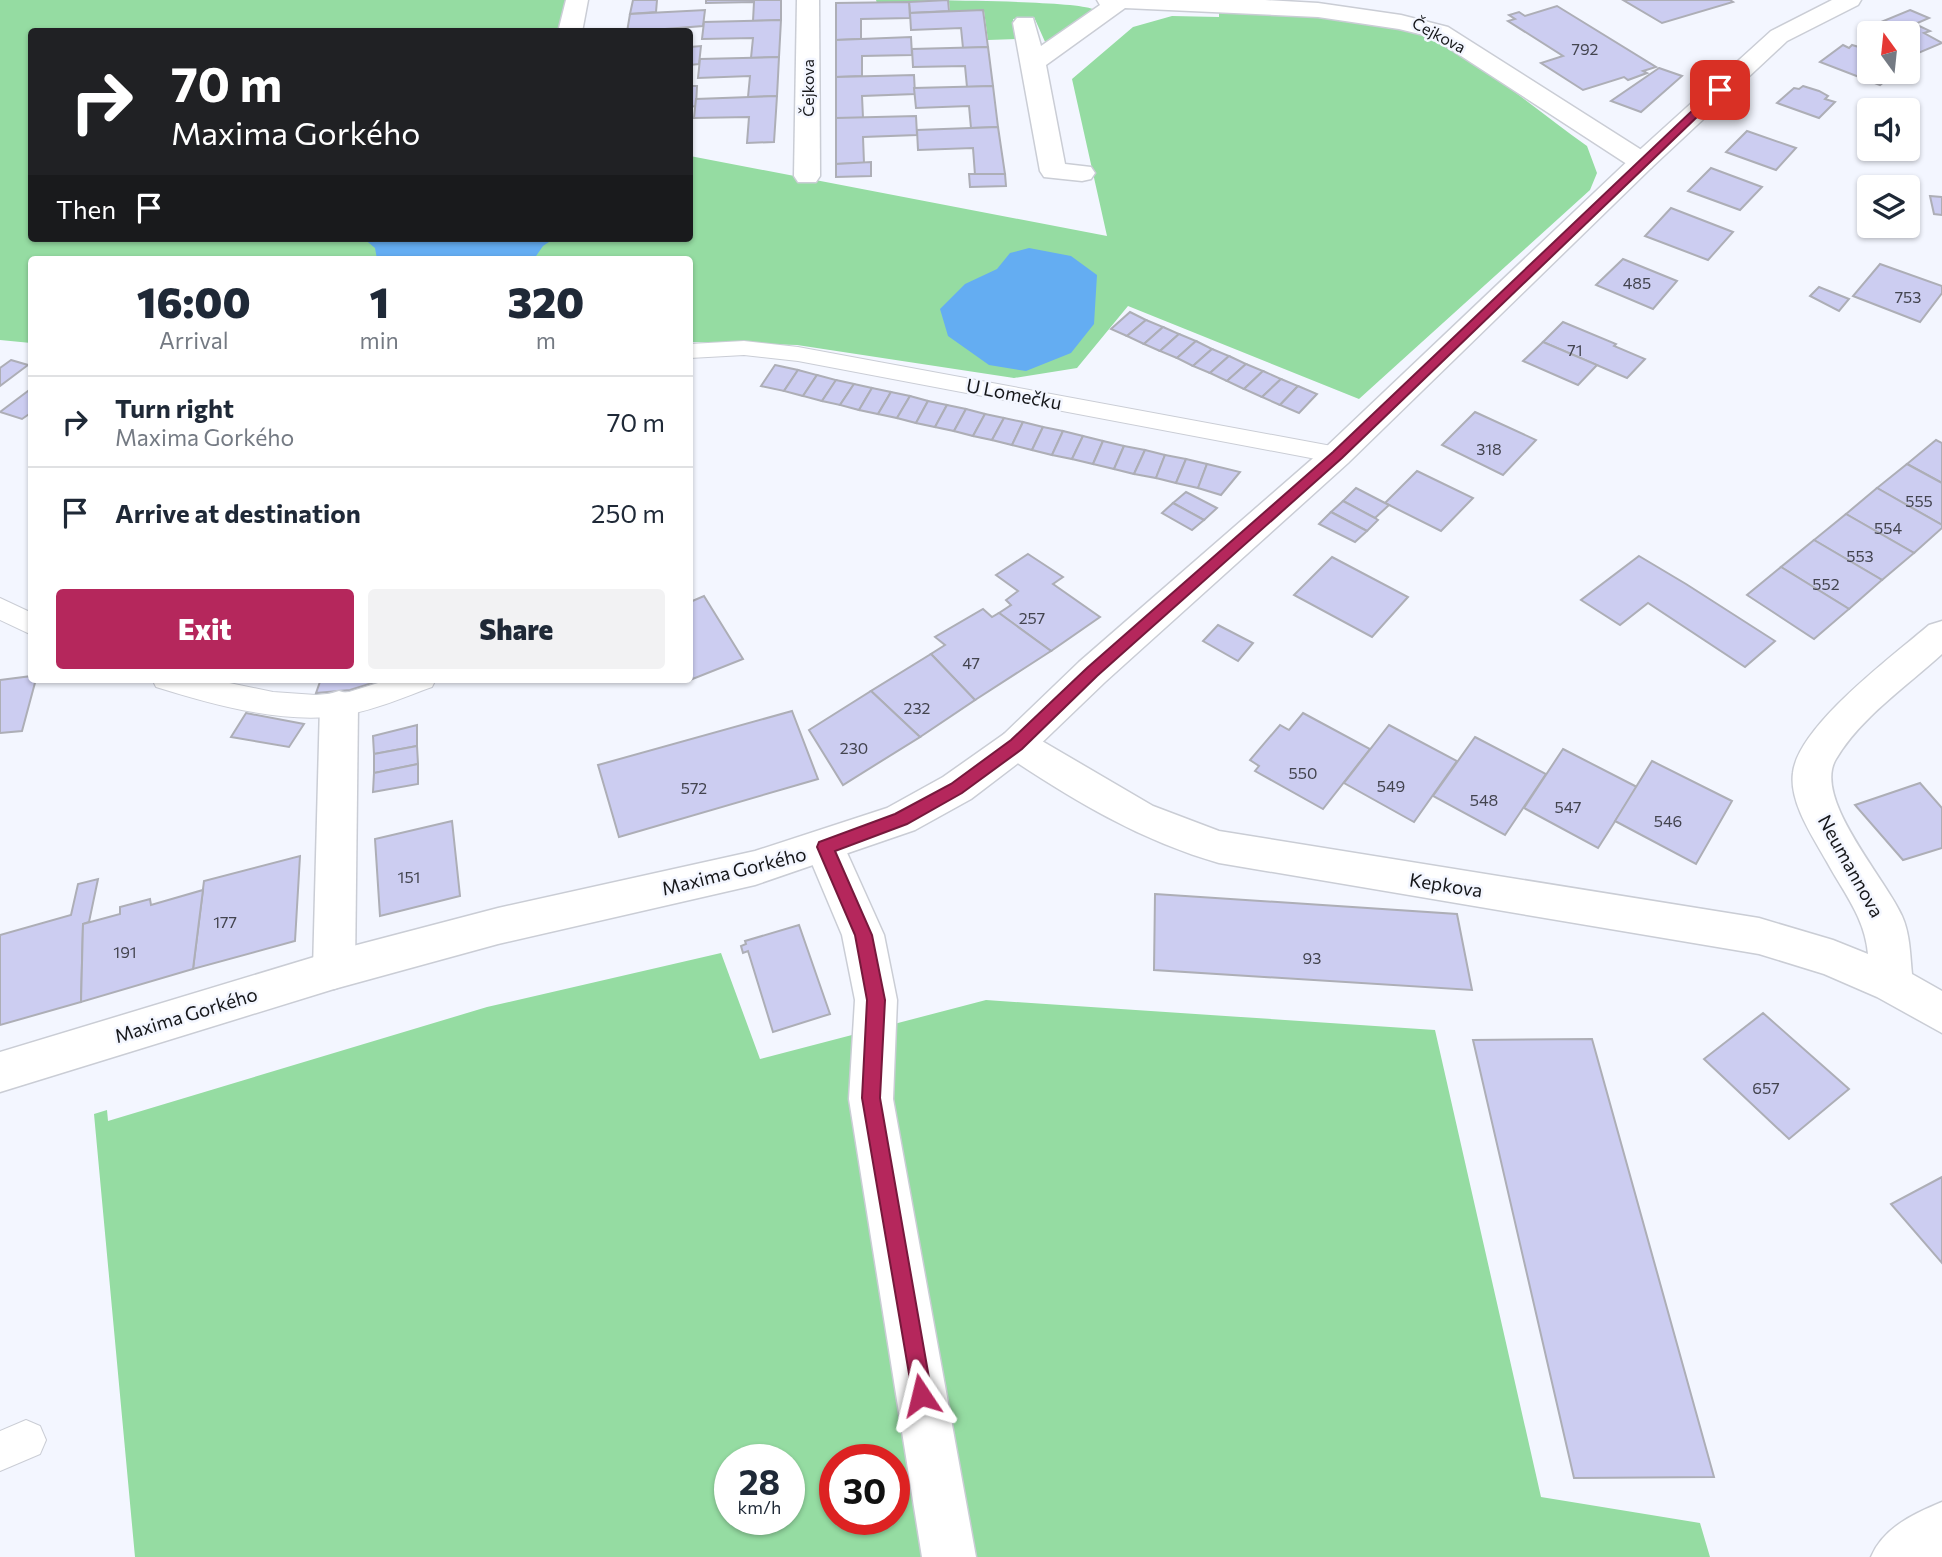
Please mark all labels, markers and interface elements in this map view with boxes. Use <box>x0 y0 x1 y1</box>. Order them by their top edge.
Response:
street label: Čejkova <box>1409 13 1469 56</box>
north arrow <box>1857 21 1920 84</box>
map controls <box>1857 21 1920 238</box>
house number: 792 <box>1572 39 1599 58</box>
text: 70 m <box>171 52 282 112</box>
icon: right <box>56 56 147 147</box>
street label: Čejkova <box>798 59 817 117</box>
pin <box>1690 60 1750 120</box>
icon: arrive <box>1701 71 1739 109</box>
button: sound <box>1857 98 1920 161</box>
text: Maxima Gorkého <box>171 112 420 152</box>
button: layers <box>1857 175 1920 238</box>
icon: arrive <box>130 189 168 227</box>
text: Then <box>56 193 116 224</box>
house number: 485 <box>1623 273 1651 292</box>
text: 16:00 <box>137 275 251 327</box>
text: 1 <box>369 275 389 327</box>
text: 320 <box>508 275 584 327</box>
house number: 753 <box>1895 287 1921 306</box>
text: Arrival <box>159 326 229 354</box>
text: min <box>360 326 399 354</box>
text: m <box>536 326 556 354</box>
house number: 71 <box>1567 340 1583 359</box>
street label: U Lomečku <box>964 373 1064 414</box>
text: Turn right <box>115 392 234 423</box>
icon: right <box>56 403 94 441</box>
text: 70 m <box>607 406 665 437</box>
text: Maxima Gorkého <box>115 423 294 451</box>
house number: 318 <box>1476 439 1502 458</box>
house number: 555 <box>1905 491 1933 510</box>
icon: arrive <box>56 494 94 532</box>
text: Arrive at destination <box>115 497 361 528</box>
text: 250 m <box>591 497 665 528</box>
house number: 554 <box>1874 518 1902 537</box>
house number: 553 <box>1846 546 1874 565</box>
house number: 552 <box>1812 574 1840 593</box>
button: Exit <box>56 589 354 669</box>
button: Share <box>368 589 665 669</box>
house number: 257 <box>1019 608 1045 627</box>
house number: 47 <box>962 653 980 672</box>
house number: 232 <box>904 698 931 717</box>
house number: 230 <box>840 738 868 757</box>
house number: 550 <box>1289 763 1317 782</box>
house number: 549 <box>1377 776 1405 795</box>
house number: 572 <box>681 778 707 797</box>
house number: 548 <box>1470 790 1498 809</box>
house number: 547 <box>1555 797 1581 816</box>
street label: Neumannova <box>1814 810 1889 921</box>
house number: 546 <box>1654 811 1682 830</box>
street label: Maxima Gorkého <box>659 841 809 900</box>
house number: 151 <box>398 867 420 886</box>
street label: Kepkova <box>1408 867 1484 902</box>
house number: 177 <box>213 912 237 931</box>
house number: 191 <box>113 942 137 961</box>
house number: 93 <box>1303 948 1321 967</box>
street label: Maxima Gorkého <box>112 982 260 1047</box>
house number: 657 <box>1752 1078 1780 1097</box>
position arrow <box>884 1358 958 1432</box>
speed limit sign: 30 <box>819 1444 910 1535</box>
text: 28 <box>739 1459 780 1502</box>
text: km/h <box>738 1496 781 1518</box>

